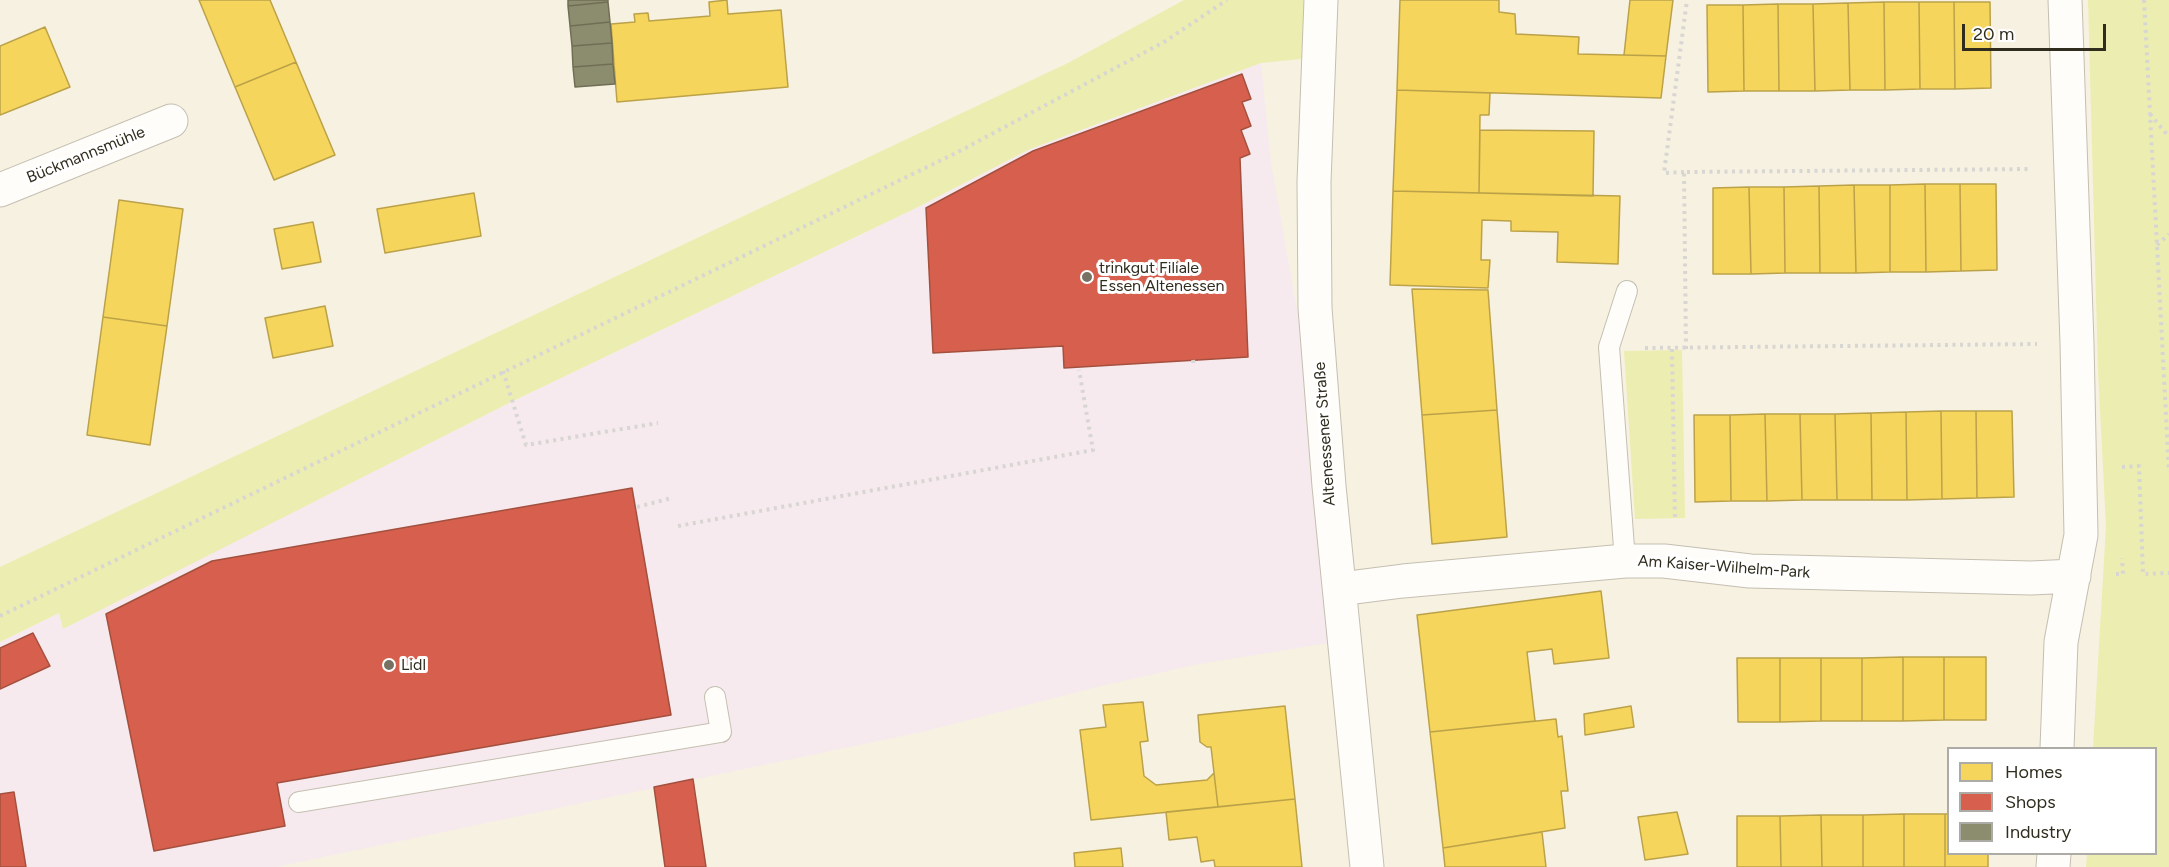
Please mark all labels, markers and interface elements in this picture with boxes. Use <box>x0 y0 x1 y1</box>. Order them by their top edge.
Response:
scale bar <box>1965 12 2109 50</box>
text: 20 m <box>1973 23 2014 45</box>
street label: Bückmannsmühle <box>24 123 148 187</box>
place label: trinkgut Filiale Essen Altenessen <box>1099 258 1224 296</box>
marker: trinkgut Filiale Essen Altenessen <box>1080 270 1094 284</box>
street label: Altenessener Straße <box>1310 361 1340 507</box>
street label: Am Kaiser-Wilhelm-Park <box>1637 551 1811 583</box>
place label: Lidl <box>401 655 426 675</box>
marker: Lidl <box>382 658 396 672</box>
legend <box>1947 747 2157 855</box>
text: Homes <box>2005 761 2063 783</box>
text: Shops <box>2005 791 2056 813</box>
text: Industry <box>2005 821 2071 843</box>

